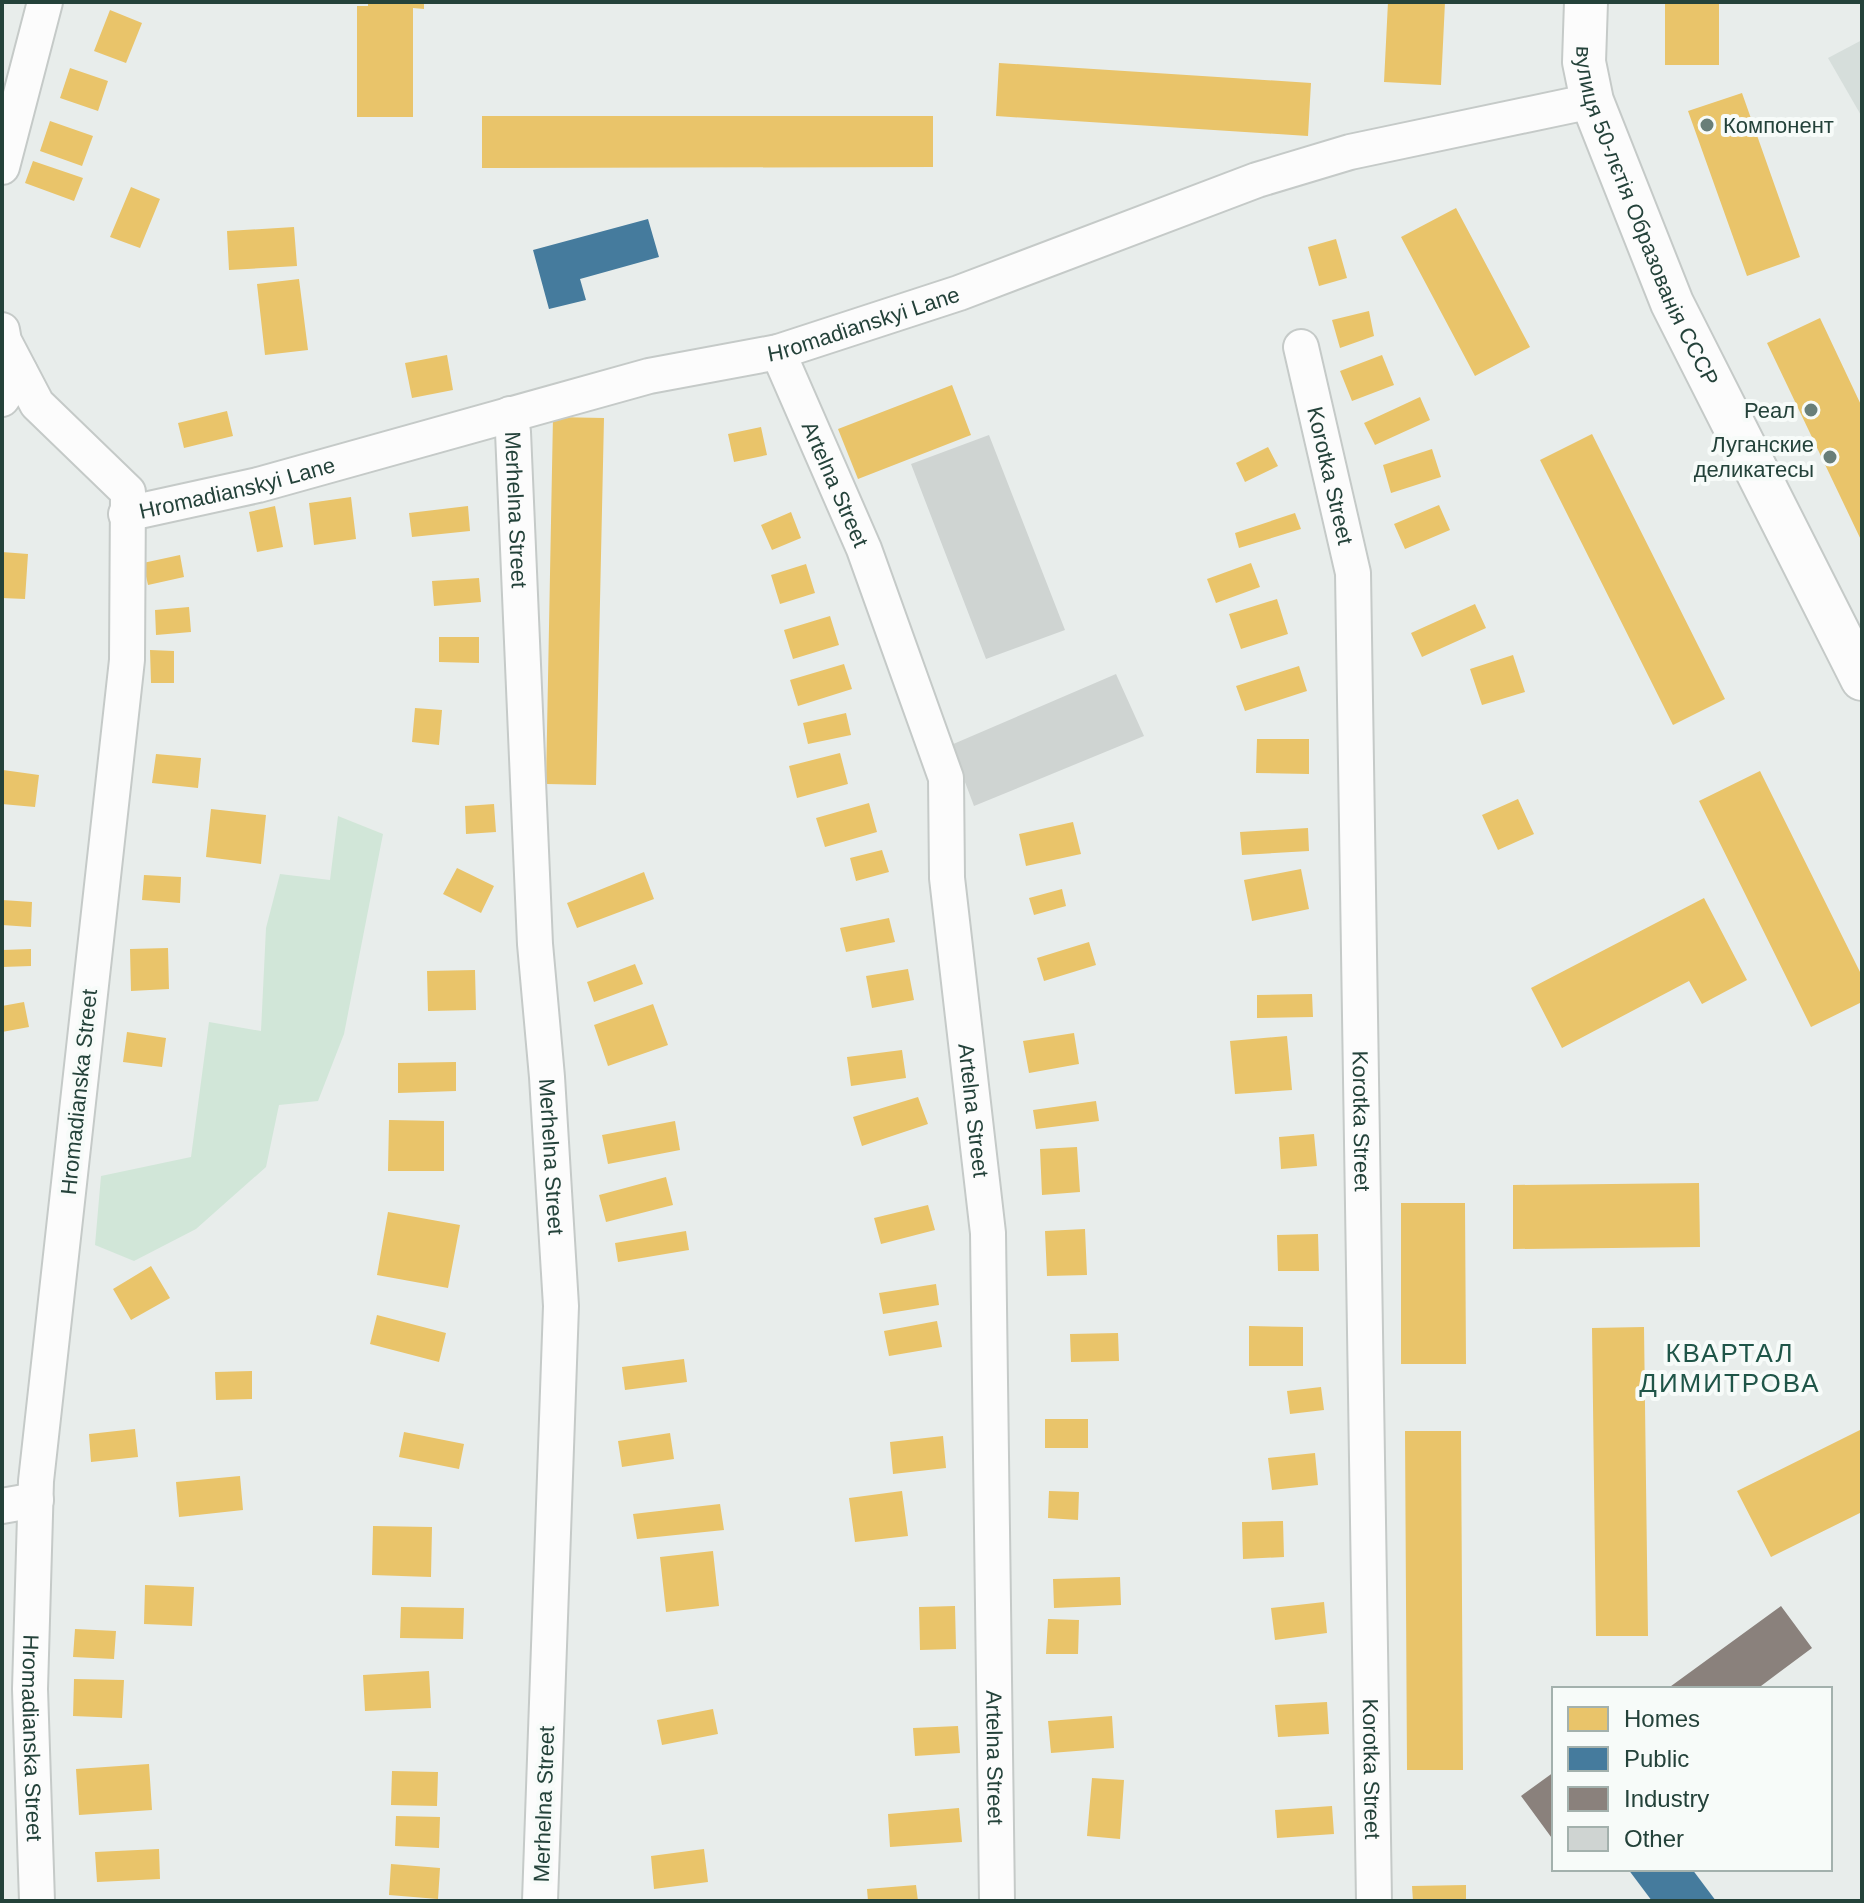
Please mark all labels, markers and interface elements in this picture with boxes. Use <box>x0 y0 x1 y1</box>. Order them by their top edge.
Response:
street label: вулиця 50-лєтія Образованія СССР <box>1571 46 1724 390</box>
place label: Компонент <box>1723 113 1834 138</box>
marker: Компонент <box>1698 116 1716 134</box>
street label: Hromadianskyi Lane <box>765 281 963 366</box>
place label: Реал <box>1744 398 1795 423</box>
marker: Реал <box>1802 401 1820 419</box>
street label: Korotka Street <box>1303 404 1359 547</box>
street label: Artelna Street <box>797 417 874 551</box>
street label: Merhelna Street <box>500 431 532 588</box>
place label: Луганские деликатесы <box>1694 432 1814 482</box>
marker: Луганские деликатесы <box>1821 448 1839 466</box>
street label: Hromadianskyi Lane <box>137 452 338 523</box>
street label: Hromadianska Street <box>56 988 102 1196</box>
street label: Artelna Street <box>954 1042 994 1179</box>
street label: Korotka Street <box>1348 1050 1375 1192</box>
street label: Merhelna Street <box>535 1078 569 1236</box>
district label: КВАРТАЛ ДИМИТРОВА <box>1639 1338 1821 1398</box>
street label: Hromadianska Street <box>17 1634 48 1842</box>
legend <box>1552 1687 1832 1871</box>
street label: Artelna Street <box>982 1690 1008 1825</box>
street label: Korotka Street <box>1358 1698 1386 1840</box>
text: Homes <box>1624 1705 1700 1732</box>
street label: Merhelna Street <box>529 1725 559 1883</box>
text: Public <box>1624 1745 1689 1772</box>
text: Industry <box>1624 1785 1709 1812</box>
text: Other <box>1624 1825 1684 1852</box>

